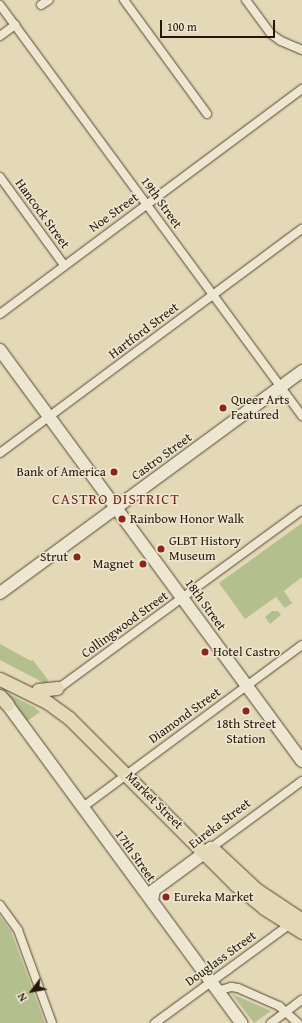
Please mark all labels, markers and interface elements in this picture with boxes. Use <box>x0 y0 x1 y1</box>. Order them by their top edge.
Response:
scale bar <box>162 12 277 38</box>
text: 100 m <box>167 18 197 35</box>
street label: 19th Street <box>137 174 185 232</box>
street label: Hancock Street <box>11 176 73 252</box>
street label: Noe Street <box>86 190 142 236</box>
street label: Hartford Street <box>106 300 182 362</box>
place label: Queer Arts Featured <box>231 393 289 424</box>
marker: Queer Arts Featured <box>218 403 228 413</box>
street label: Castro Street <box>129 430 195 484</box>
place label: Bank of America <box>17 464 106 480</box>
marker: Bank of America <box>109 467 119 477</box>
district label: CASTRO DISTRICT <box>52 490 180 508</box>
place label: Rainbow Honor Walk <box>130 511 244 527</box>
marker: Rainbow Honor Walk <box>117 514 127 524</box>
place label: GLBT History Museum <box>169 534 241 565</box>
marker: GLBT History Museum <box>156 544 166 554</box>
place label: Strut <box>40 549 68 565</box>
marker: Strut <box>71 551 83 563</box>
place label: Magnet <box>93 556 134 572</box>
marker: Magnet <box>137 558 149 570</box>
street label: 18th Street <box>181 576 229 634</box>
street label: Collingwood Street <box>79 588 171 662</box>
place label: Hotel Castro <box>213 644 280 660</box>
marker: Hotel Castro <box>200 647 210 657</box>
street label: Diamond Street <box>146 685 224 747</box>
marker: 18th Street Station <box>241 706 251 716</box>
place label: 18th Street Station <box>216 717 276 748</box>
street label: Market Street <box>122 769 186 833</box>
street label: Eureka Street <box>186 796 254 852</box>
street label: 17th Street <box>111 827 159 885</box>
place label: Eureka Market <box>174 889 254 905</box>
marker: Eureka Market <box>161 892 171 902</box>
street label: Douglass Street <box>182 928 260 990</box>
north arrow <box>12 971 52 1011</box>
text: N <box>13 990 31 1005</box>

